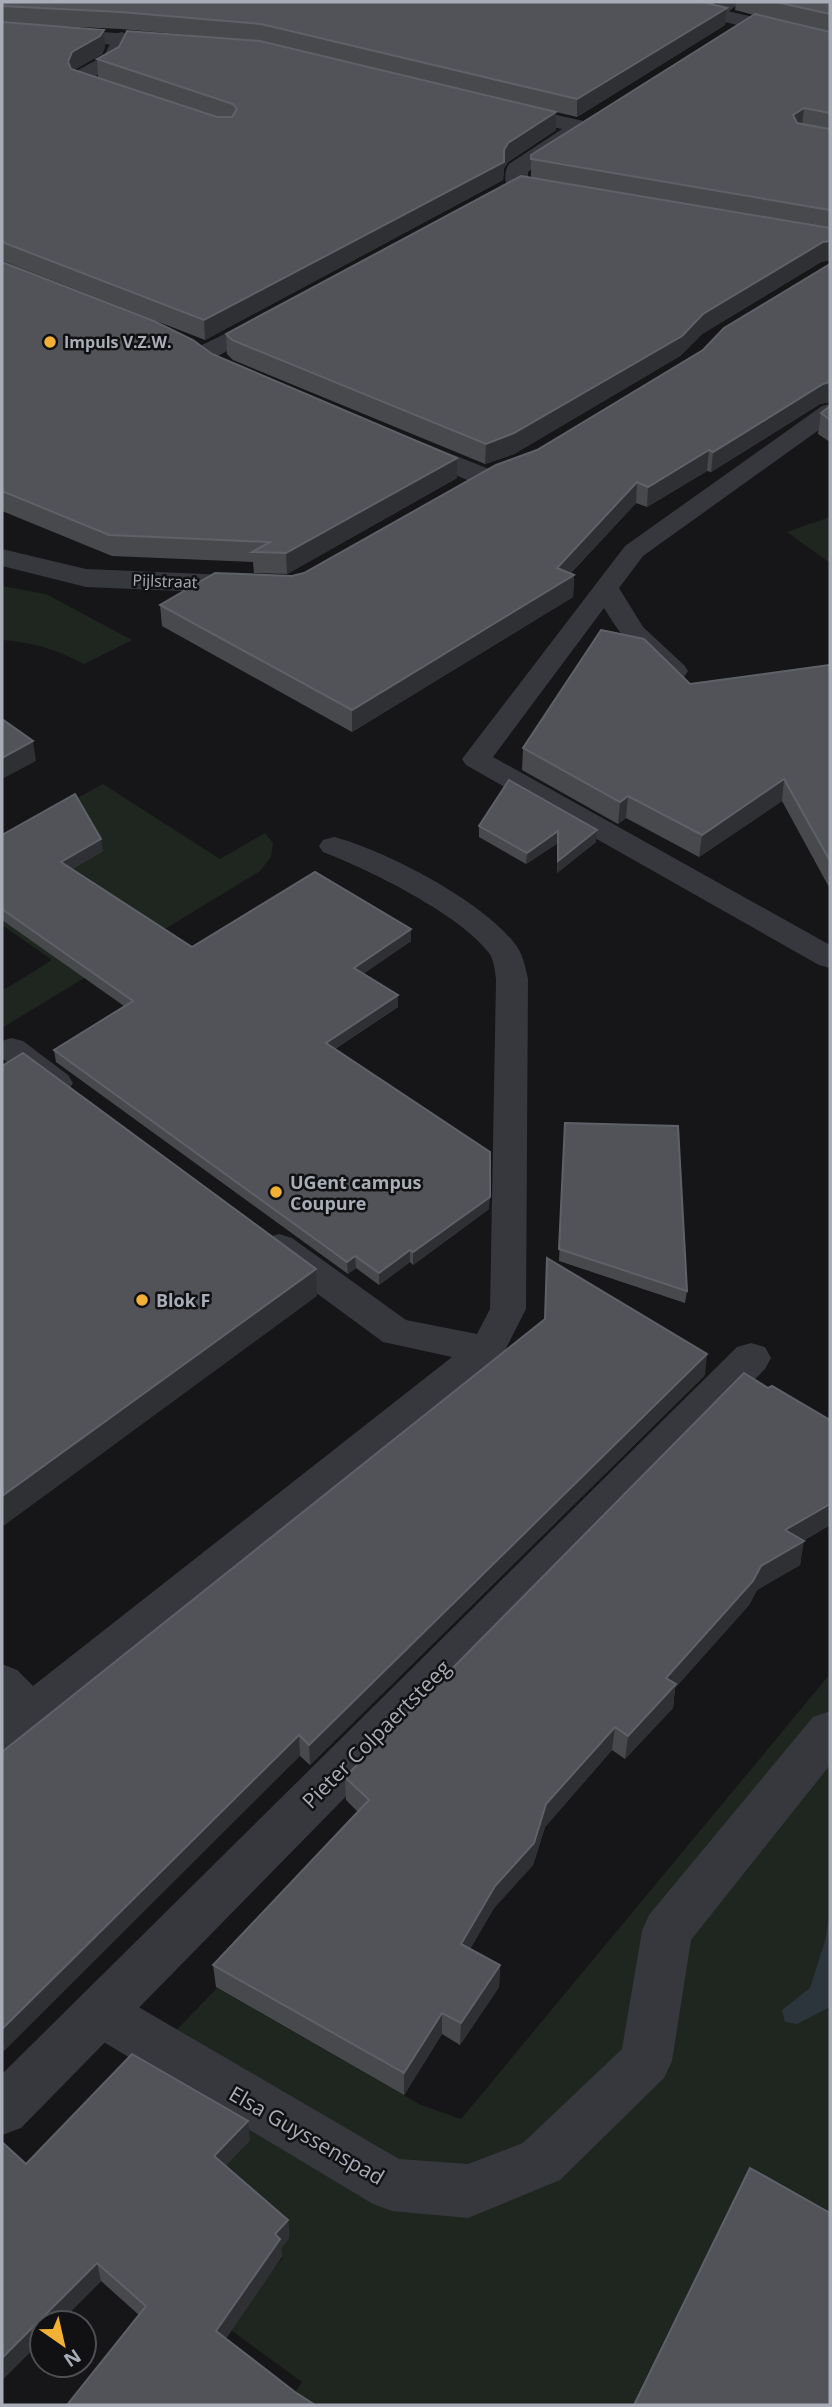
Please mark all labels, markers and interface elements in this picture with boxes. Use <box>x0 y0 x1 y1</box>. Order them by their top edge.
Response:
place label: Impuls V.Z.W. <box>64 331 171 353</box>
marker: Impuls V.Z.W. <box>42 334 58 350</box>
street label: Pijlstraat <box>132 569 198 593</box>
place label: UGent campus Coupure <box>290 1170 422 1215</box>
marker: UGent campus Coupure <box>268 1184 284 1200</box>
place label: Blok F <box>156 1288 210 1312</box>
marker: Blok F <box>134 1292 150 1308</box>
street label: Pieter Colpaertsteeg <box>296 1654 456 1814</box>
street label: Elsa Guyssenspad <box>224 2079 390 2191</box>
north arrow <box>28 2309 98 2379</box>
text: N <box>59 2343 86 2373</box>

